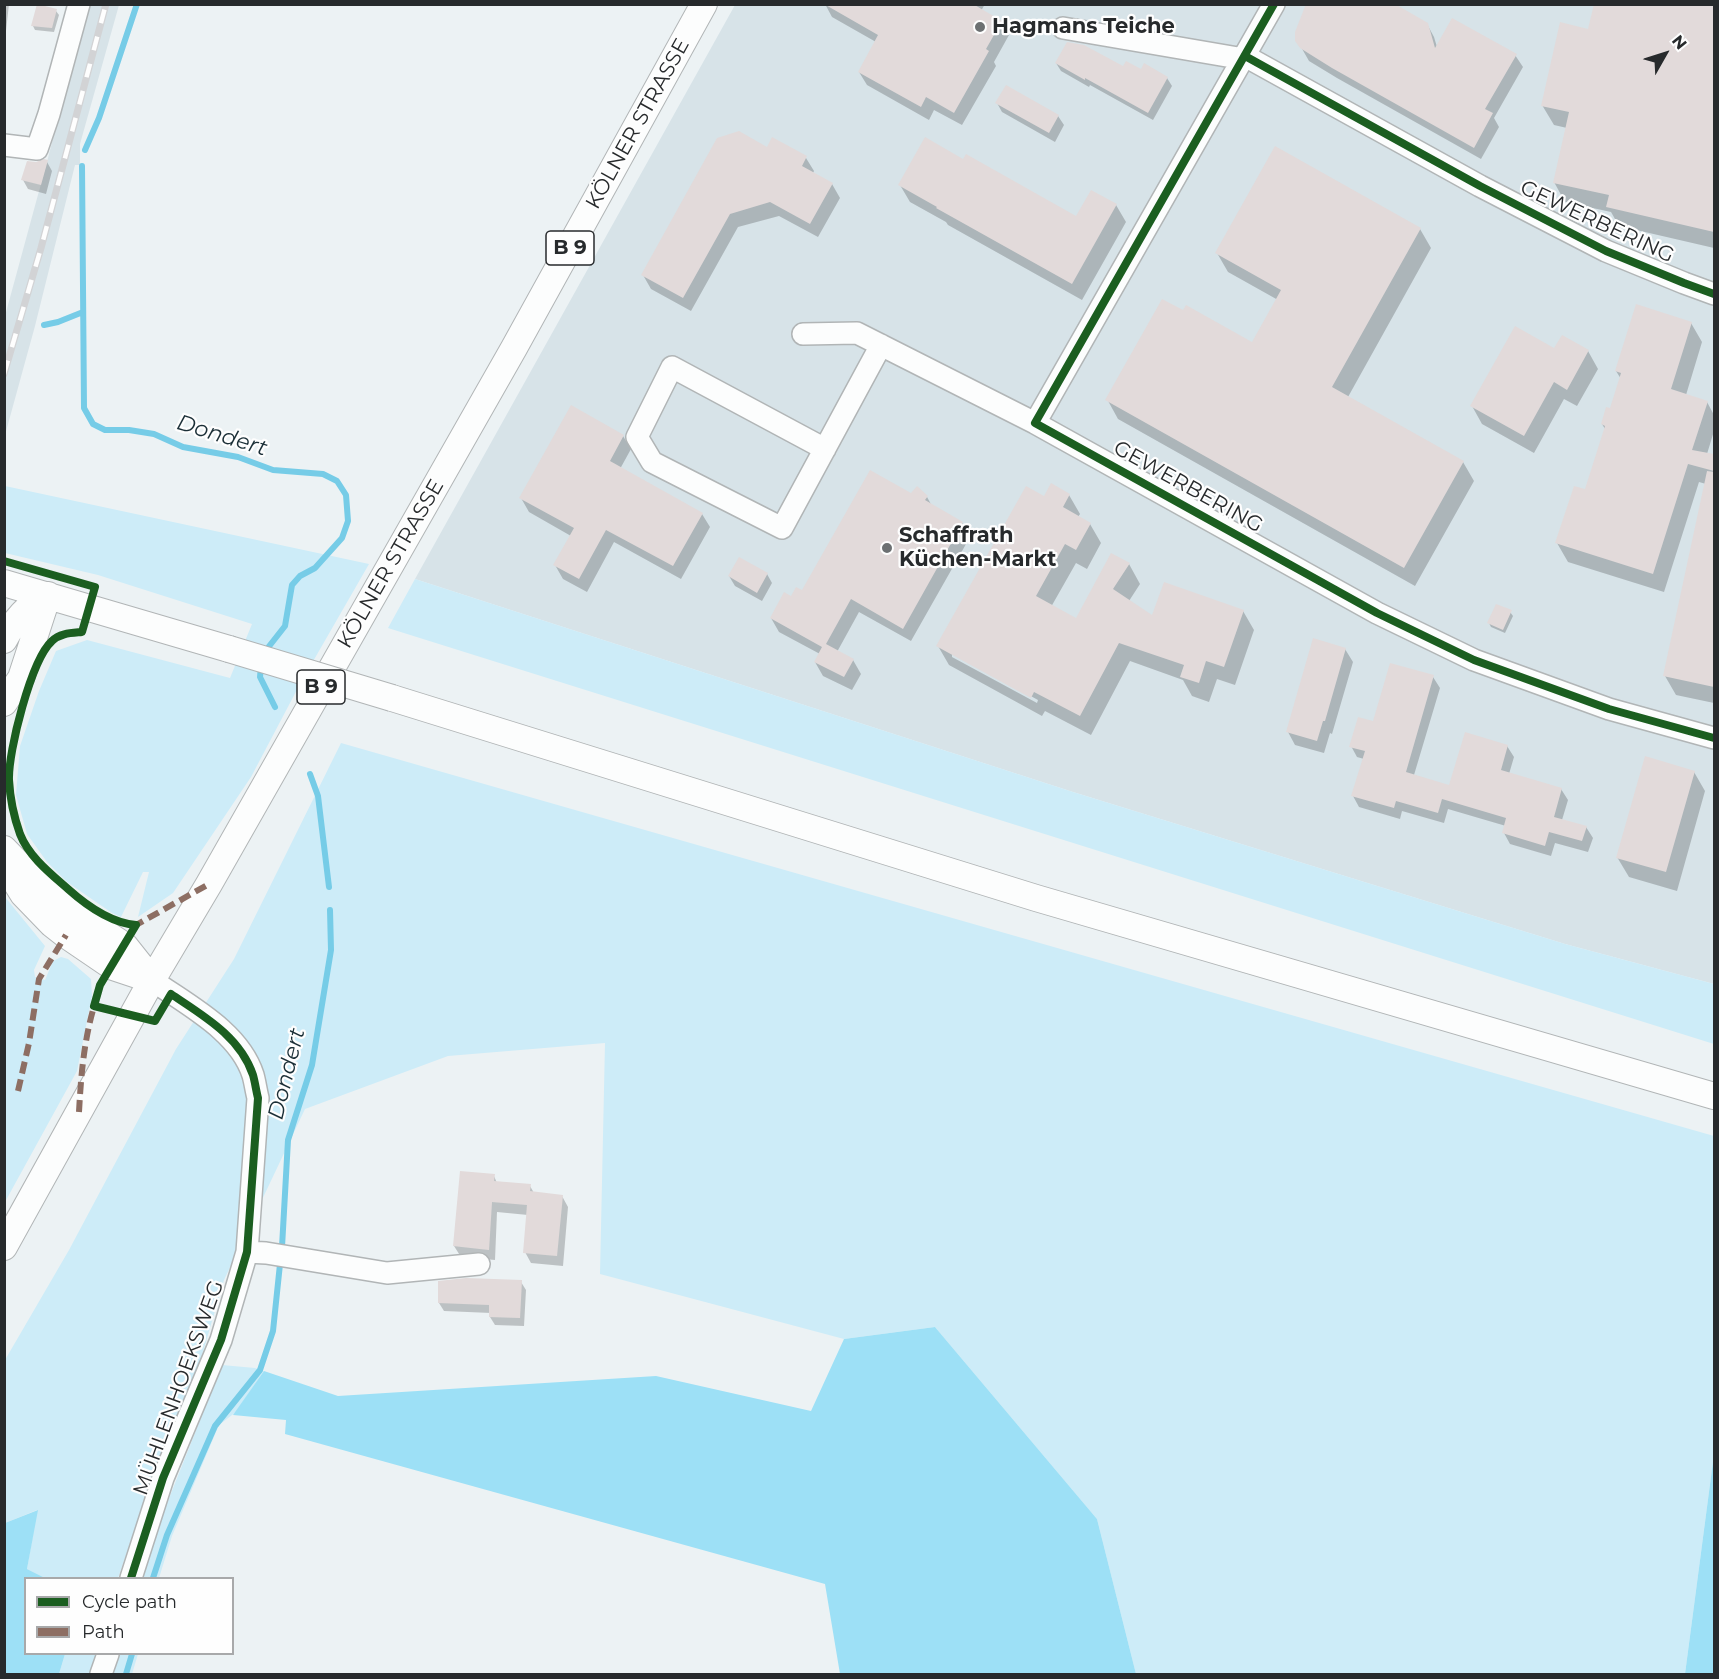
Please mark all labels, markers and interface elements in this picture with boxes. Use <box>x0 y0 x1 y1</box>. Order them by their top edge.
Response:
place label: Hagmans Teiche <box>992 14 1175 40</box>
marker: Hagmans Teiche <box>973 20 987 34</box>
north arrow <box>1635 24 1695 84</box>
text: N <box>1668 31 1691 53</box>
street label: KÖLNER STRASSE <box>581 34 695 214</box>
street label: GEWERBERING <box>1516 175 1678 269</box>
road number: B 9 <box>546 231 594 265</box>
water label: Dondert <box>174 410 270 462</box>
street label: GEWERBERING <box>1109 435 1267 539</box>
street label: KÖLNER STRASSE <box>332 475 450 653</box>
place label: Schaffrath Küchen-Markt <box>899 523 1056 573</box>
marker: Schaffrath Küchen-Markt <box>880 541 894 555</box>
road number: B 9 <box>297 670 345 704</box>
water label: Dondert <box>263 1026 311 1122</box>
street label: MÜHLENHOEKSWEG <box>128 1277 230 1499</box>
legend <box>24 1577 234 1655</box>
text: Cycle path <box>82 1591 177 1613</box>
text: Path <box>82 1621 125 1643</box>

